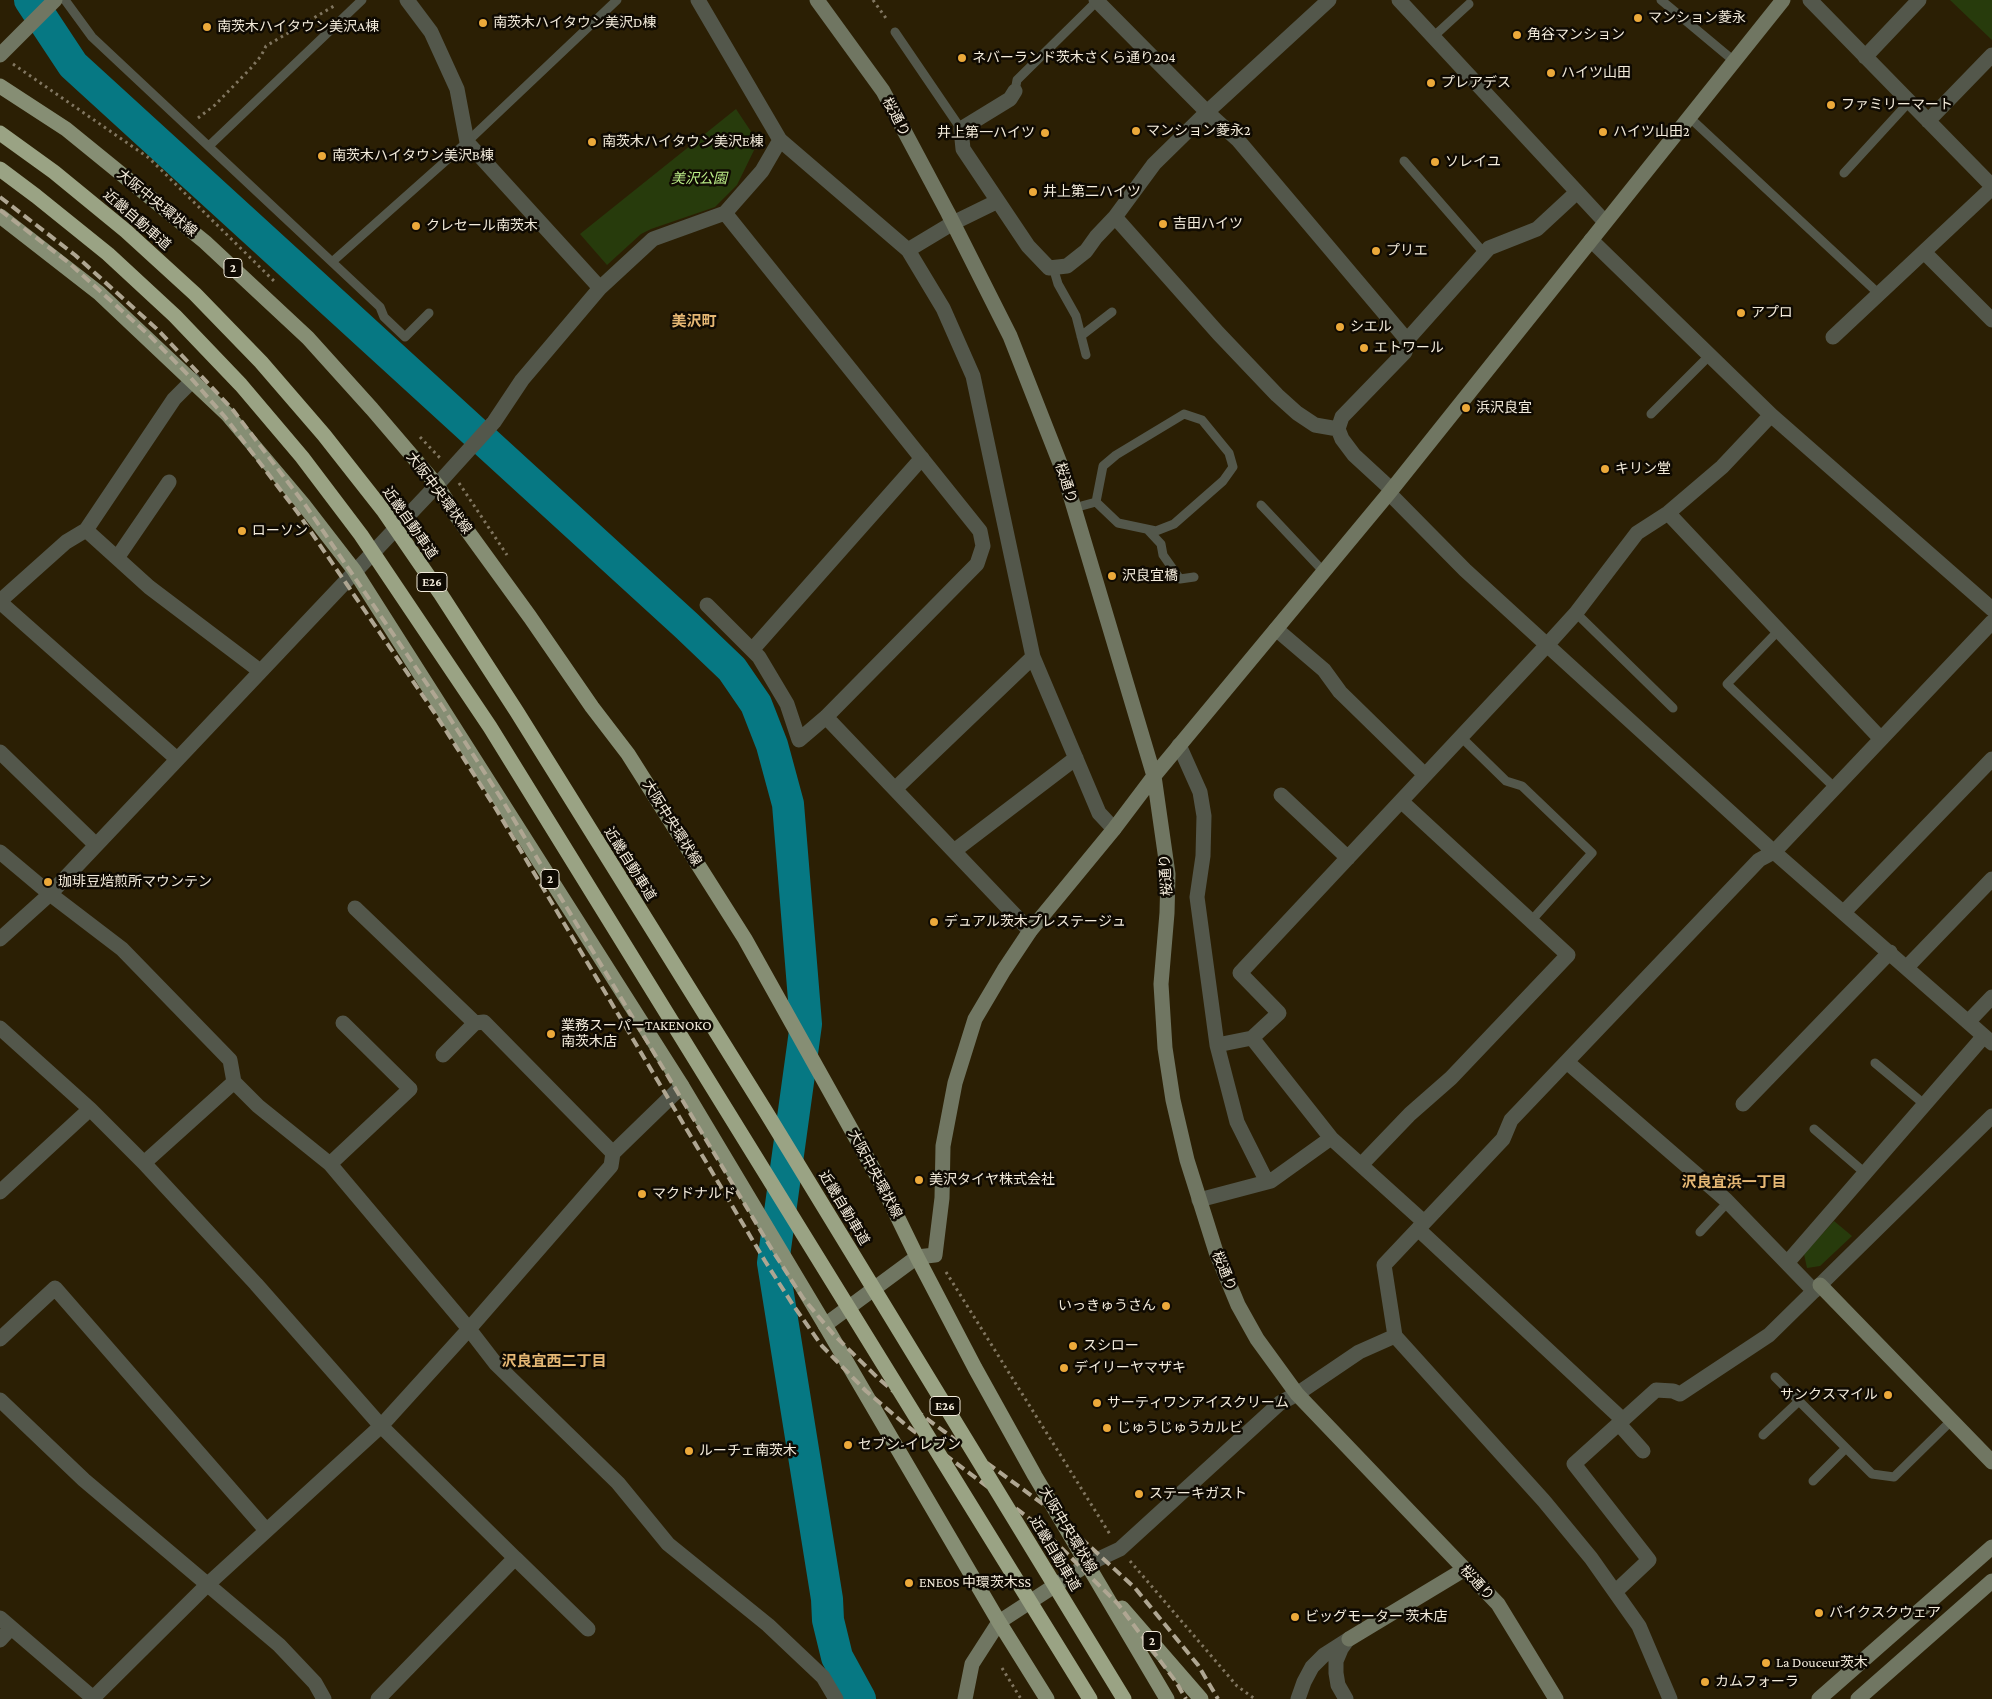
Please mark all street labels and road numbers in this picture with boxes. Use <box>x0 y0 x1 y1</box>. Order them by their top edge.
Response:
street label: 桜通り <box>879 95 913 139</box>
street label: 大阪中央環状線 <box>114 166 200 240</box>
street label: 近畿自動車道 <box>100 186 174 254</box>
road number: 2 <box>224 258 242 278</box>
street label: 大阪中央環状線 <box>403 449 475 537</box>
street label: 桜通り <box>1052 460 1080 506</box>
street label: 近畿自動車道 <box>379 484 441 562</box>
road number: E26 <box>417 572 447 592</box>
street label: 大阪中央環状線 <box>639 777 705 869</box>
street label: 近畿自動車道 <box>601 824 659 904</box>
street label: 桜通り <box>1156 853 1176 897</box>
road number: 2 <box>541 870 559 889</box>
street label: 大阪中央環状線 <box>845 1127 905 1221</box>
street label: 近畿自動車道 <box>815 1168 873 1248</box>
street label: 桜通り <box>1208 1248 1240 1294</box>
road number: E26 <box>930 1396 960 1415</box>
street label: 大阪中央環状線 <box>1036 1484 1100 1576</box>
street label: 近畿自動車道 <box>1026 1514 1084 1594</box>
street label: 桜通り <box>1457 1562 1497 1604</box>
road number: 2 <box>1143 1632 1161 1650</box>

